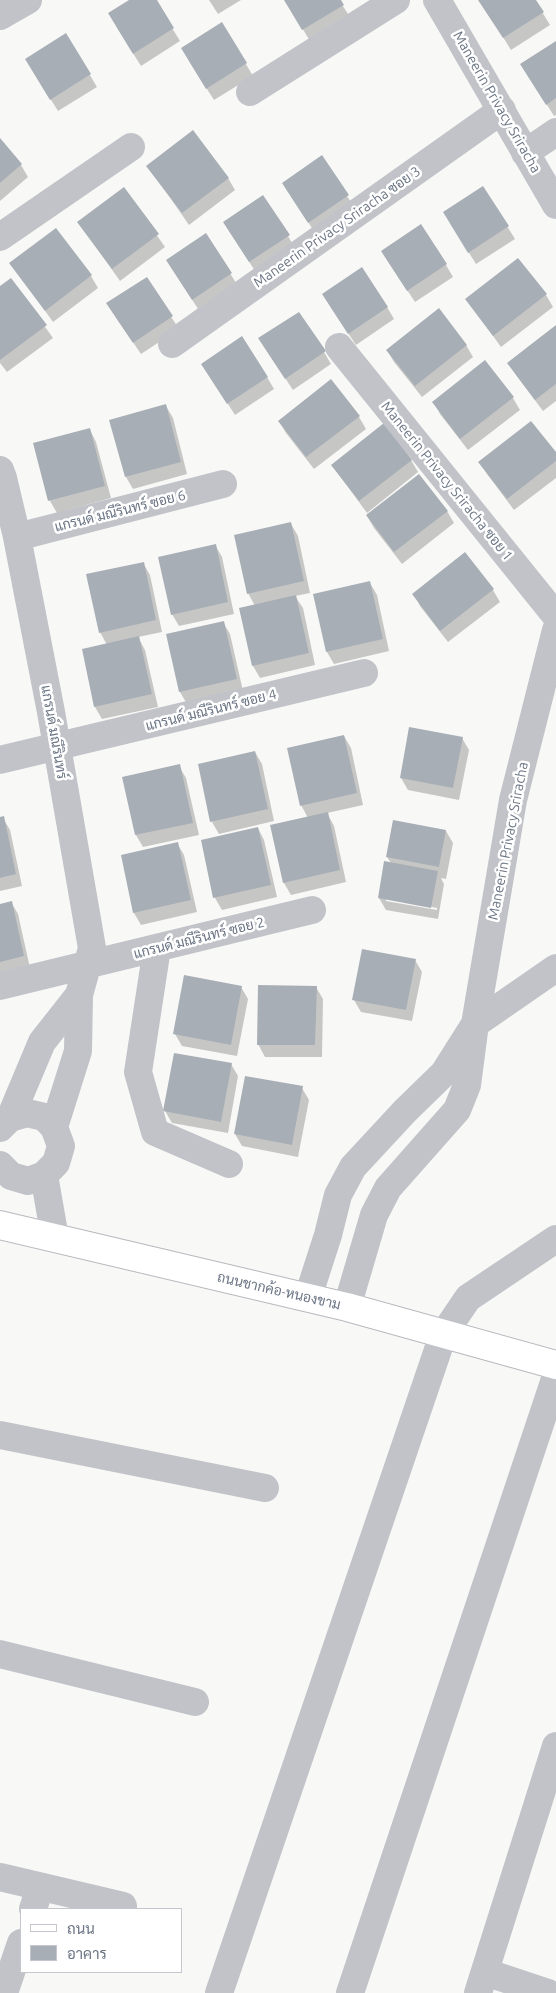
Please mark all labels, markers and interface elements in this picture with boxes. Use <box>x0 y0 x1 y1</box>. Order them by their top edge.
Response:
street label: Maneerin Privacy Sriracha <box>450 28 544 176</box>
street label: Maneerin Privacy Sriracha ซอย 3 <box>250 163 424 291</box>
street label: Maneerin Privacy Sriracha ซอย 1 <box>378 398 516 564</box>
street label: แกรนด์ มณีรินทร์ ซอย 6 <box>53 487 187 535</box>
street label: แกรนด์ มณีรินทร์ <box>37 684 71 780</box>
street label: แกรนด์ มณีรินทร์ ซอย 4 <box>144 686 278 734</box>
street label: Maneerin Privacy Sriracha <box>484 761 532 921</box>
street label: แกรนด์ มณีรินทร์ ซอย 2 <box>132 914 266 962</box>
street label: ถนนชากค้อ-หนองขาม <box>216 1269 342 1313</box>
legend <box>20 1908 182 1973</box>
text: ถนน <box>67 1920 95 1937</box>
text: อาคาร <box>67 1945 107 1962</box>

